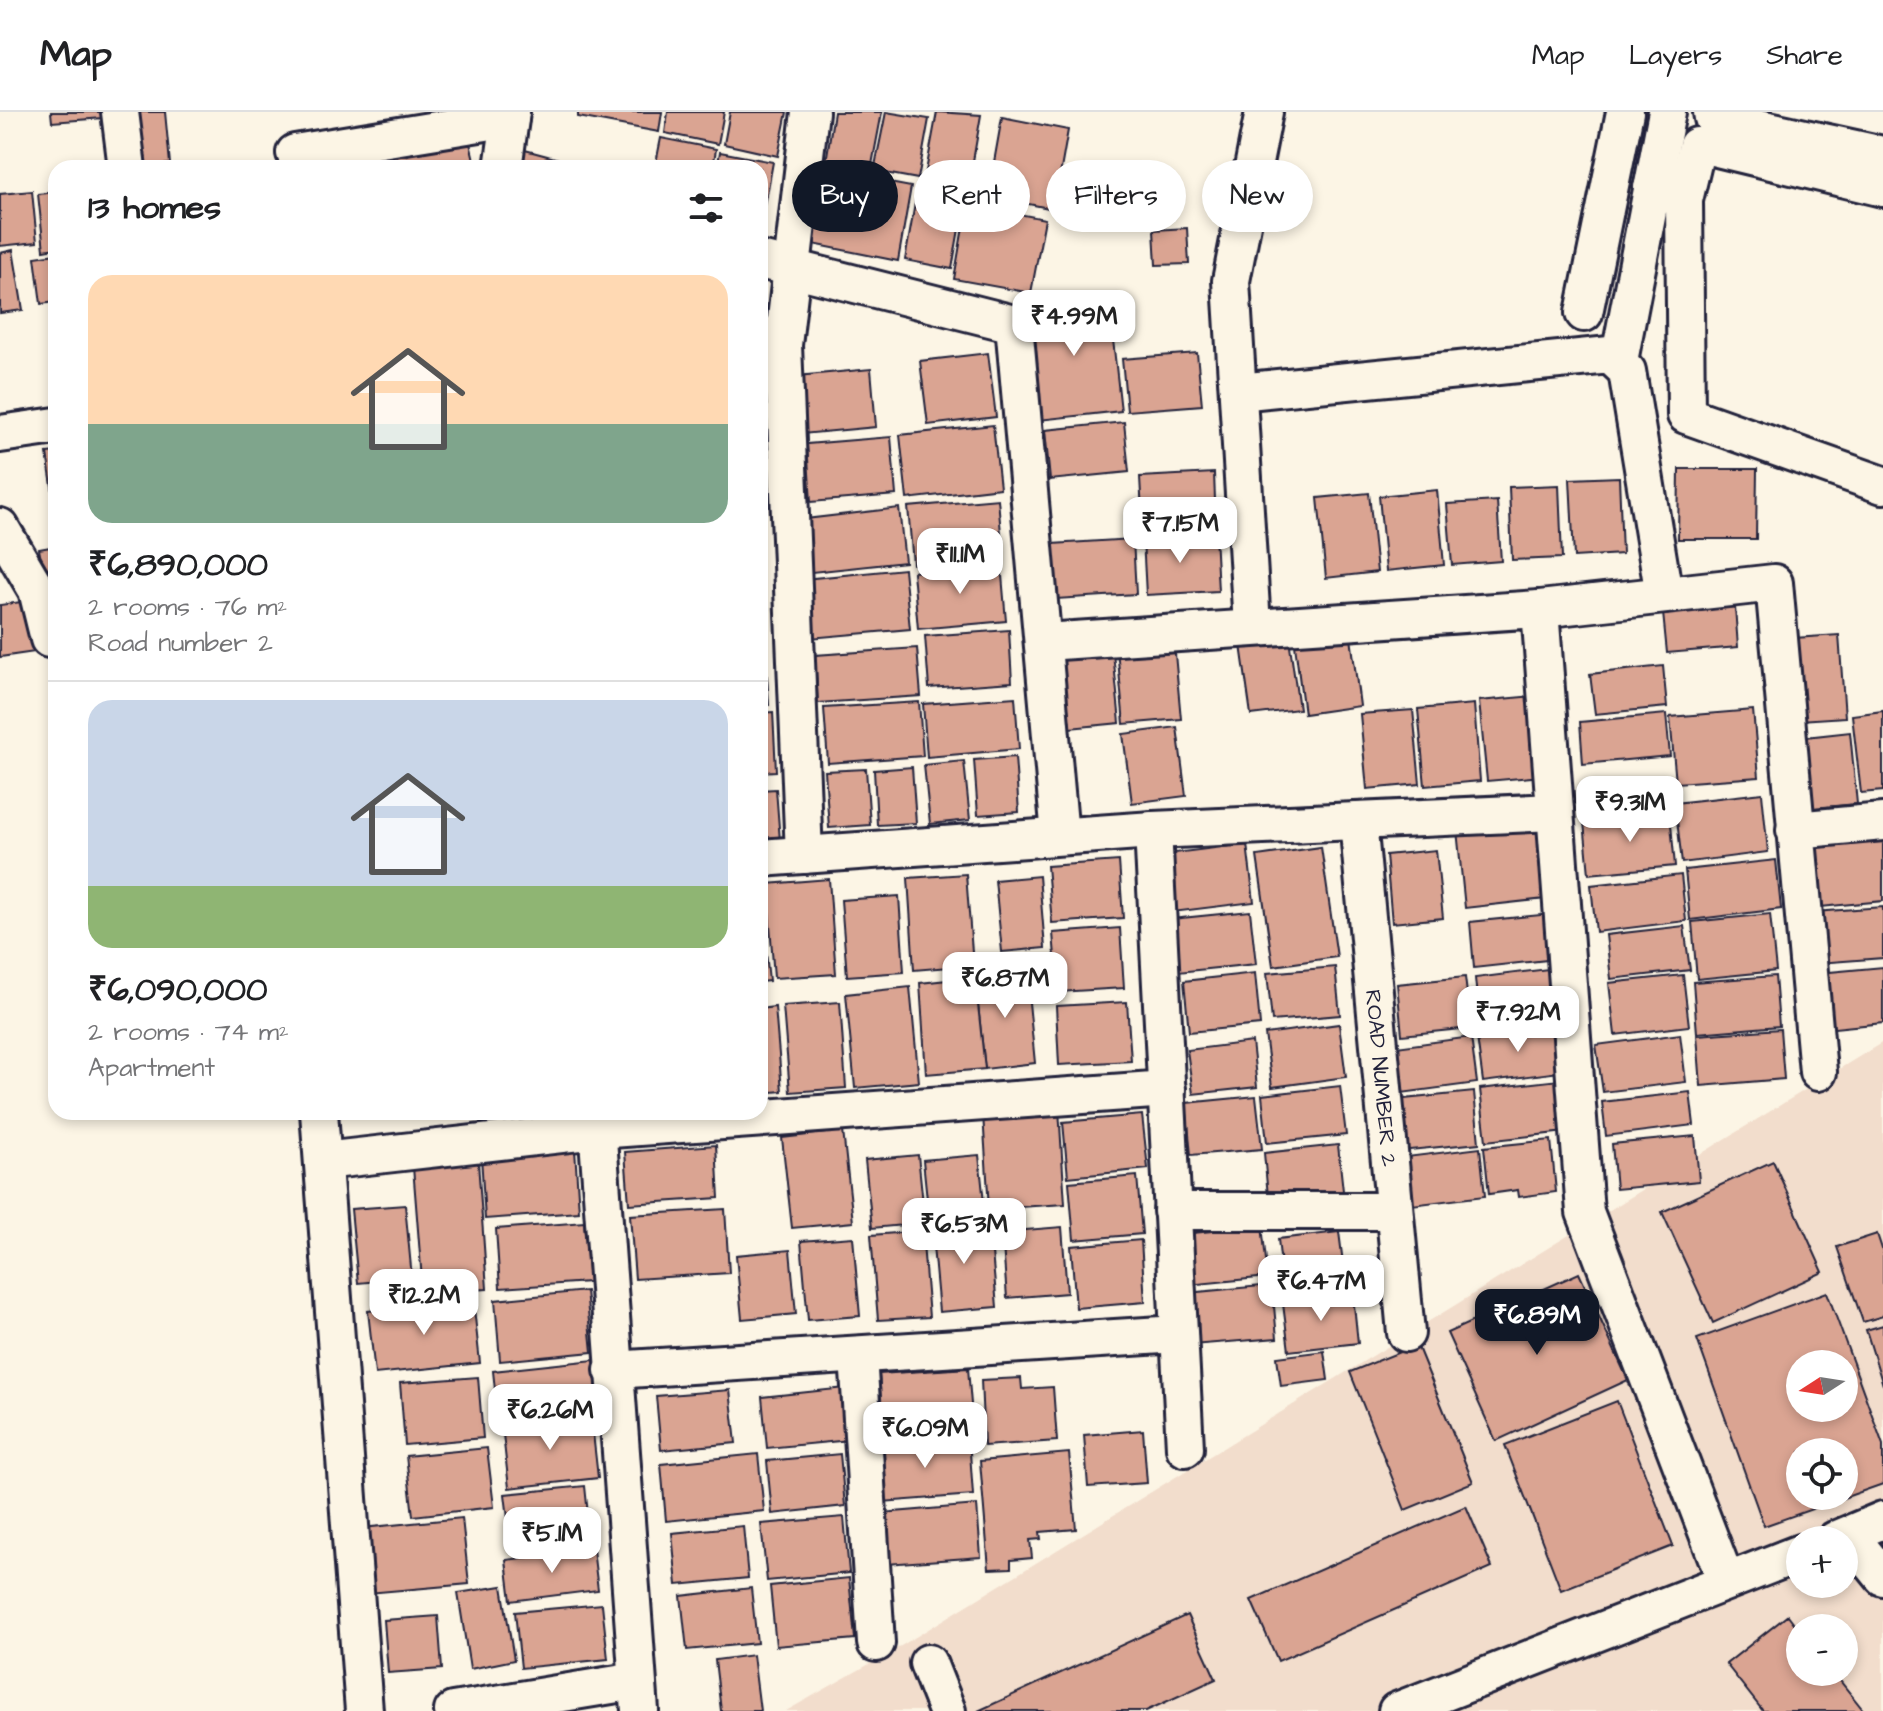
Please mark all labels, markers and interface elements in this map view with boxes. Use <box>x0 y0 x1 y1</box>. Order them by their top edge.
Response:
text: Map <box>40 29 112 81</box>
text: Map <box>1532 36 1585 75</box>
text: Layers <box>1629 36 1722 75</box>
text: Share <box>1766 36 1843 75</box>
chip: Buy <box>792 160 898 232</box>
chip: Rent <box>914 160 1030 232</box>
chip: Filters <box>1046 160 1186 232</box>
chip: New <box>1202 160 1313 232</box>
text: 13 homes <box>88 184 221 232</box>
icon: filters <box>684 186 728 230</box>
pin: ₹4.99M <box>1009 290 1139 358</box>
text: ₹4.99M <box>1030 298 1118 334</box>
icon: home <box>336 327 480 471</box>
pin: ₹7.15M <box>1115 497 1245 565</box>
text: ₹7.15M <box>1141 505 1219 541</box>
pin: ₹11.1M <box>895 528 1025 596</box>
text: ₹11.1M <box>935 536 985 572</box>
text: ₹6,890,000 <box>88 541 268 589</box>
text: 2 rooms · 76 m² <box>88 589 287 625</box>
text: Road number 2 <box>88 625 273 661</box>
icon: home <box>336 752 480 896</box>
pin: ₹9.31M <box>1565 776 1695 844</box>
text: ₹9.31M <box>1594 784 1666 820</box>
pin: ₹6.87M <box>940 952 1070 1020</box>
text: ₹6.87M <box>960 960 1050 996</box>
text: ₹6,090,000 <box>88 966 267 1014</box>
pin: ₹7.92M <box>1453 986 1583 1054</box>
street label: ROAD NUMBER 2 <box>1357 988 1404 1168</box>
text: ₹7.92M <box>1475 994 1561 1030</box>
text: 2 rooms · 74 m² <box>88 1014 289 1050</box>
text: Apartment <box>88 1050 215 1086</box>
pin: ₹6.53M <box>899 1198 1029 1266</box>
text: ₹6.53M <box>920 1206 1008 1242</box>
pin: ₹6.47M <box>1256 1255 1386 1323</box>
text: ₹6.47M <box>1276 1263 1366 1299</box>
pin: ₹12.2M <box>359 1269 489 1337</box>
text: ₹12.2M <box>387 1277 461 1313</box>
pin: ₹6.89M <box>1472 1289 1602 1357</box>
text: ₹6.89M <box>1493 1297 1581 1333</box>
north arrow <box>1786 1350 1858 1422</box>
map controls <box>1786 1350 1858 1686</box>
pin: ₹6.26M <box>485 1384 615 1452</box>
text: ₹6.26M <box>506 1392 594 1428</box>
pin: ₹6.09M <box>860 1402 990 1470</box>
text: ₹6.09M <box>881 1410 969 1446</box>
button: locate <box>1786 1438 1858 1510</box>
pin: ₹5.1M <box>496 1507 608 1575</box>
text: ₹5.1M <box>521 1515 583 1551</box>
button: + <box>1786 1526 1858 1598</box>
button: − <box>1786 1614 1858 1686</box>

